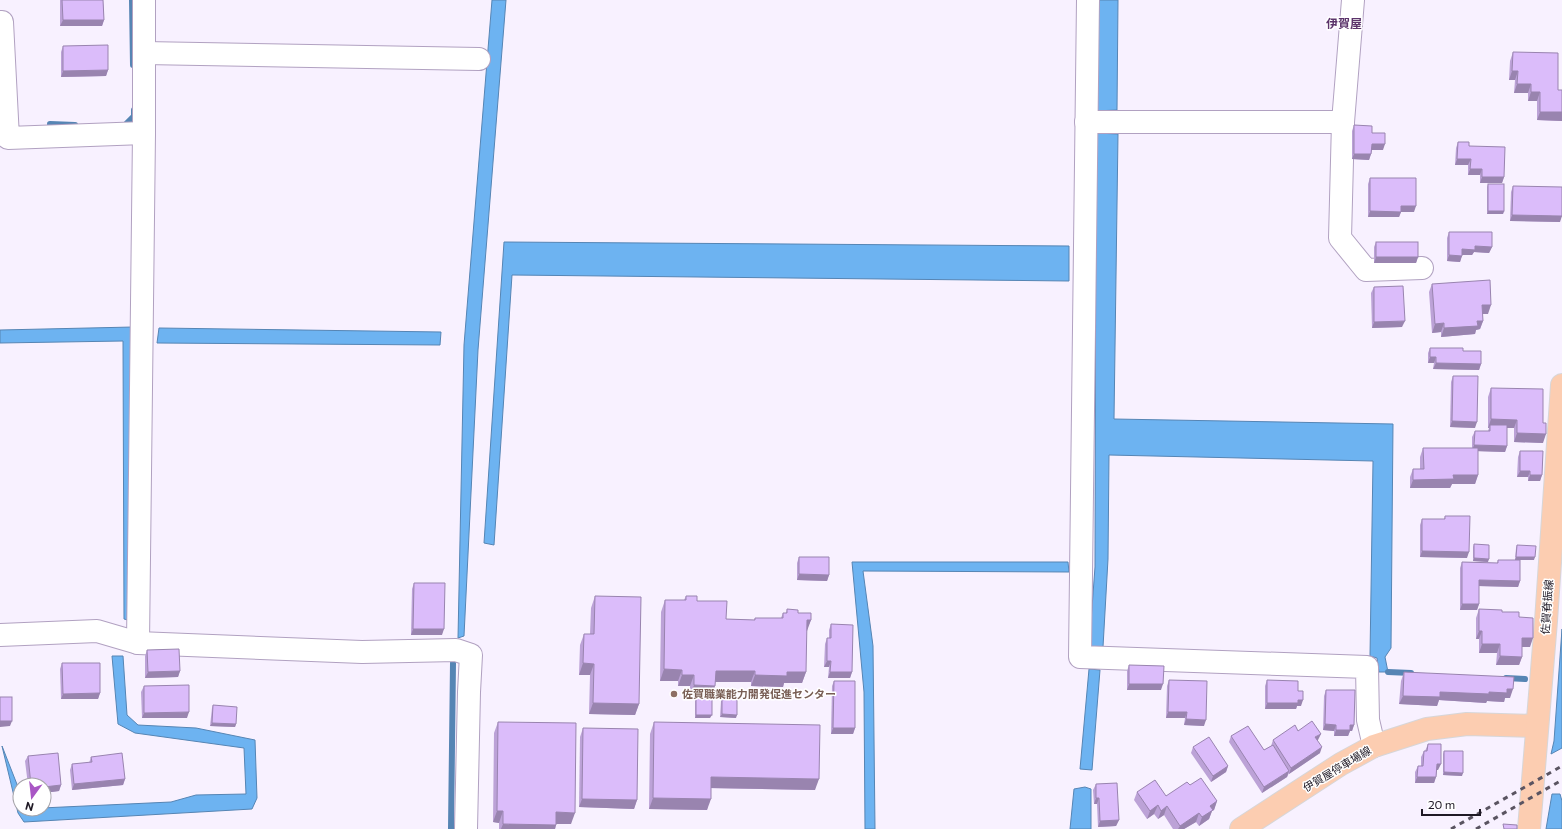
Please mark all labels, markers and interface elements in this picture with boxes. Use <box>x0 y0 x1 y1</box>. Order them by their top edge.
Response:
district label: 伊賀屋 <box>1326 16 1362 30</box>
street label: 佐賀脊振線 <box>1538 579 1555 635</box>
place label: 佐賀職業能力開発促進センター <box>682 687 836 700</box>
marker: 佐賀職業能力開発促進センター <box>669 689 679 699</box>
street label: 伊賀屋停車場線 <box>1300 743 1373 794</box>
north arrow <box>12 777 52 817</box>
scale bar <box>1422 791 1480 817</box>
text: 20 m <box>1428 797 1455 811</box>
text: N <box>24 800 35 814</box>

